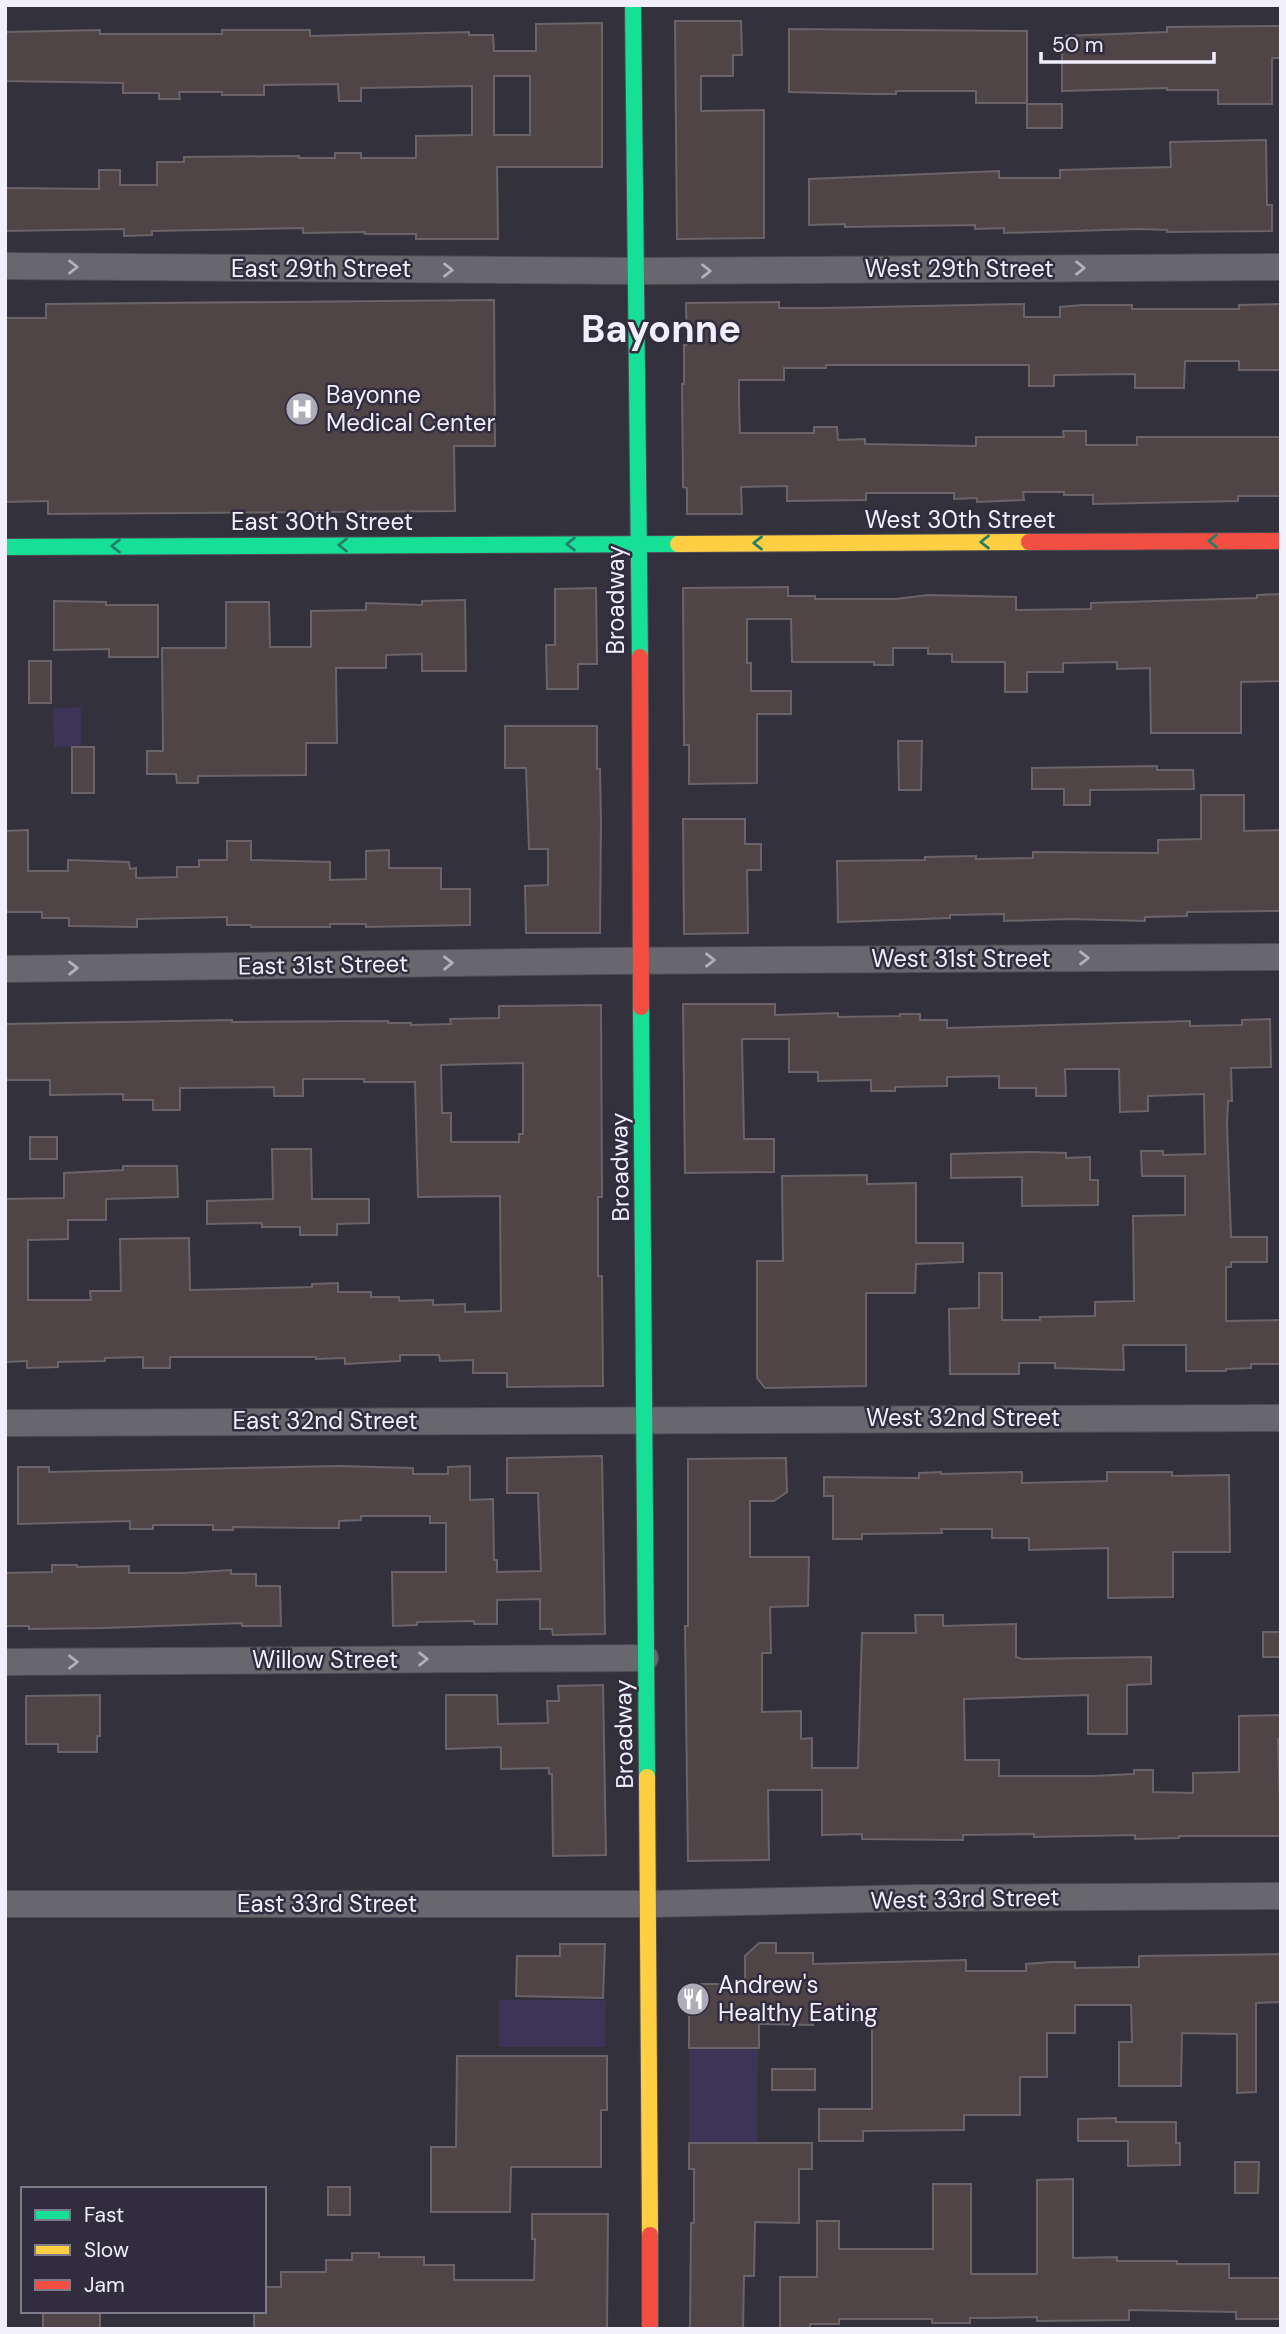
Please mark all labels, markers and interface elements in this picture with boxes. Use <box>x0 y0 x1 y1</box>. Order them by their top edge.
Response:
scale bar <box>1041 21 1214 65</box>
text: 50 m <box>1052 31 1103 59</box>
street label: East 29th Street <box>231 253 411 284</box>
street label: West 29th Street <box>864 253 1054 284</box>
one-way arrow <box>69 259 79 275</box>
one-way arrow <box>1076 260 1086 276</box>
one-way arrow <box>443 262 454 277</box>
one-way arrow <box>701 263 712 279</box>
district label: Bayonne <box>581 304 741 354</box>
place label: Bayonne Medical Center <box>326 379 495 438</box>
hospital icon: Bayonne Medical Center <box>283 390 321 428</box>
street label: West 30th Street <box>864 504 1056 535</box>
street label: East 30th Street <box>231 506 413 537</box>
one-way arrow <box>1207 533 1217 549</box>
one-way arrow <box>979 534 990 550</box>
one-way arrow <box>752 535 762 551</box>
one-way arrow <box>565 536 575 552</box>
one-way arrow <box>337 537 348 553</box>
one-way arrow <box>110 538 120 554</box>
street label: Broadway <box>600 545 631 655</box>
street label: West 31st Street <box>871 943 1051 974</box>
street label: East 31st Street <box>237 948 409 981</box>
one-way arrow <box>1079 951 1090 966</box>
one-way arrow <box>705 952 715 968</box>
one-way arrow <box>443 955 454 971</box>
one-way arrow <box>69 960 79 976</box>
street label: Broadway <box>603 1112 636 1222</box>
street label: West 32nd Street <box>866 1402 1060 1433</box>
street label: East 32nd Street <box>232 1405 418 1436</box>
street label: Willow Street <box>252 1644 398 1675</box>
one-way arrow <box>418 1652 429 1667</box>
one-way arrow <box>69 1654 79 1670</box>
street label: Broadway <box>607 1679 640 1789</box>
street label: West 33rd Street <box>870 1881 1060 1916</box>
street label: East 33rd Street <box>237 1888 417 1919</box>
place label: Andrew's Healthy Eating <box>718 1969 878 2028</box>
restaurant icon: Andrew's Healthy Eating <box>674 1980 712 2018</box>
legend <box>21 2187 266 2313</box>
text: Fast <box>84 2201 124 2229</box>
text: Slow <box>84 2236 129 2264</box>
text: Jam <box>84 2271 125 2299</box>

